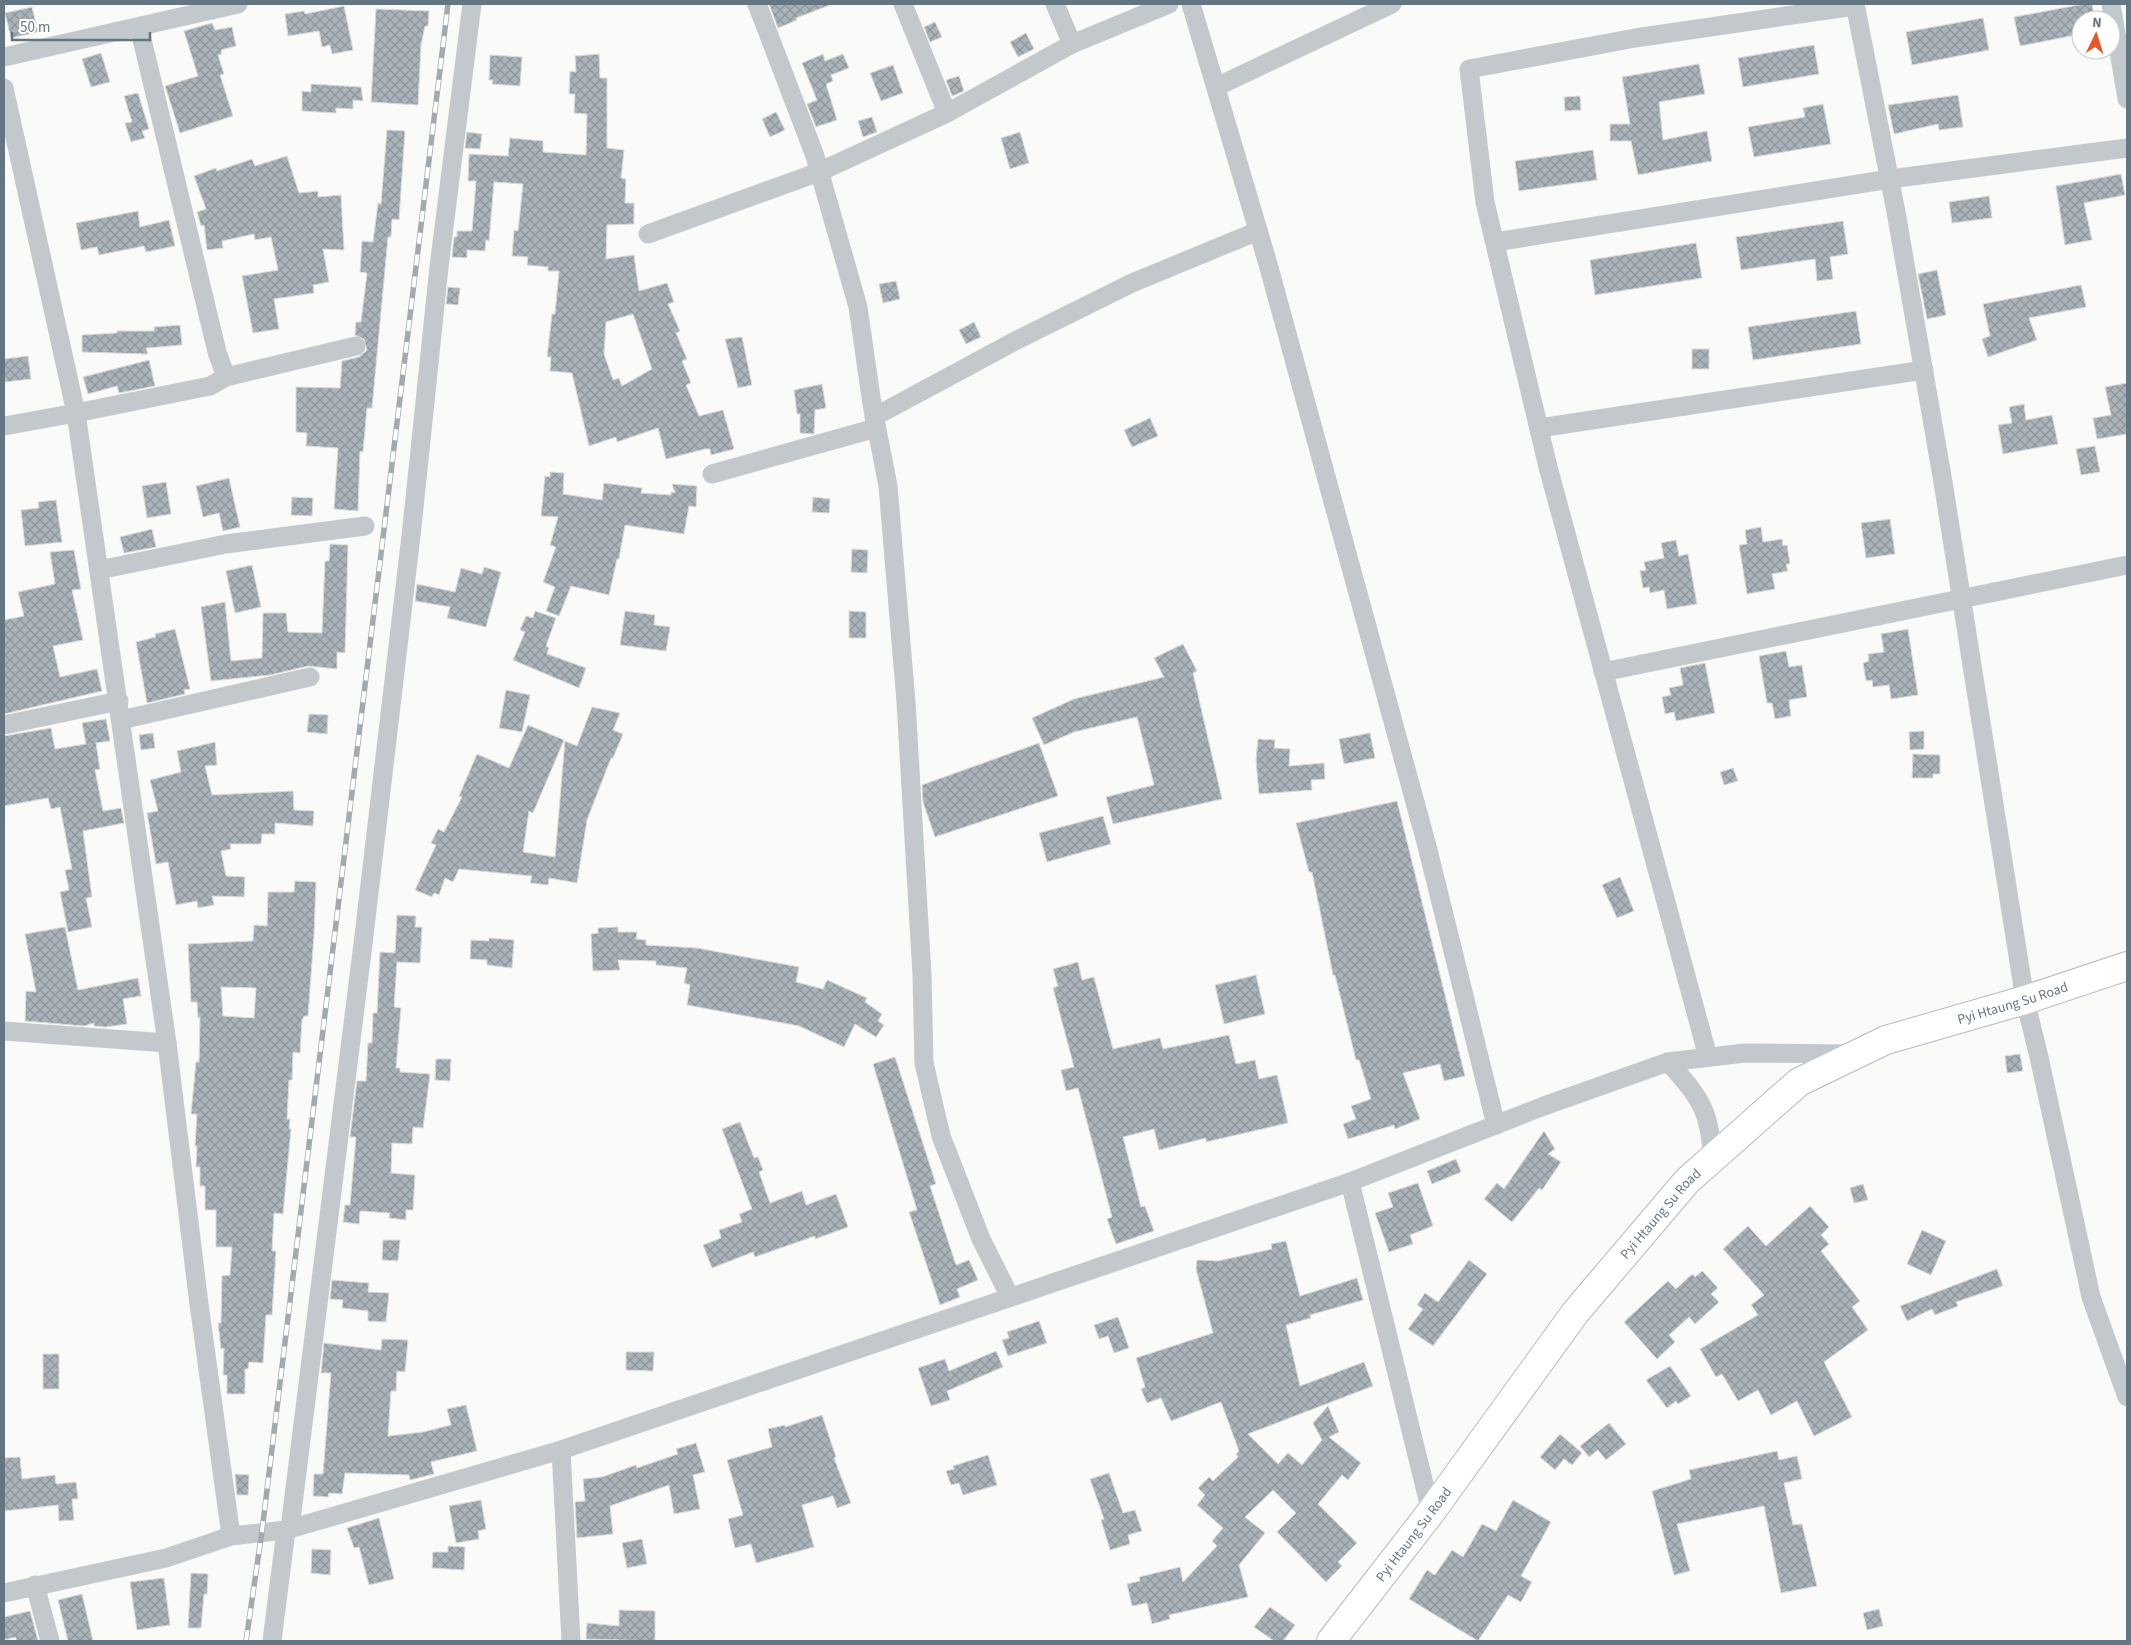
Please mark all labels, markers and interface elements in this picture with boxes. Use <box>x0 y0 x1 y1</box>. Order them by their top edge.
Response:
scale bar <box>12 10 150 42</box>
north arrow <box>2071 10 2121 60</box>
text: N <box>2091 13 2102 33</box>
text: 50 m <box>20 17 50 38</box>
street label: Pyi Htaung Su Road <box>1955 977 2071 1030</box>
street label: Pyi Htaung Su Road <box>1616 1164 1706 1264</box>
street label: Pyi Htaung Su Road <box>1372 1483 1457 1586</box>

